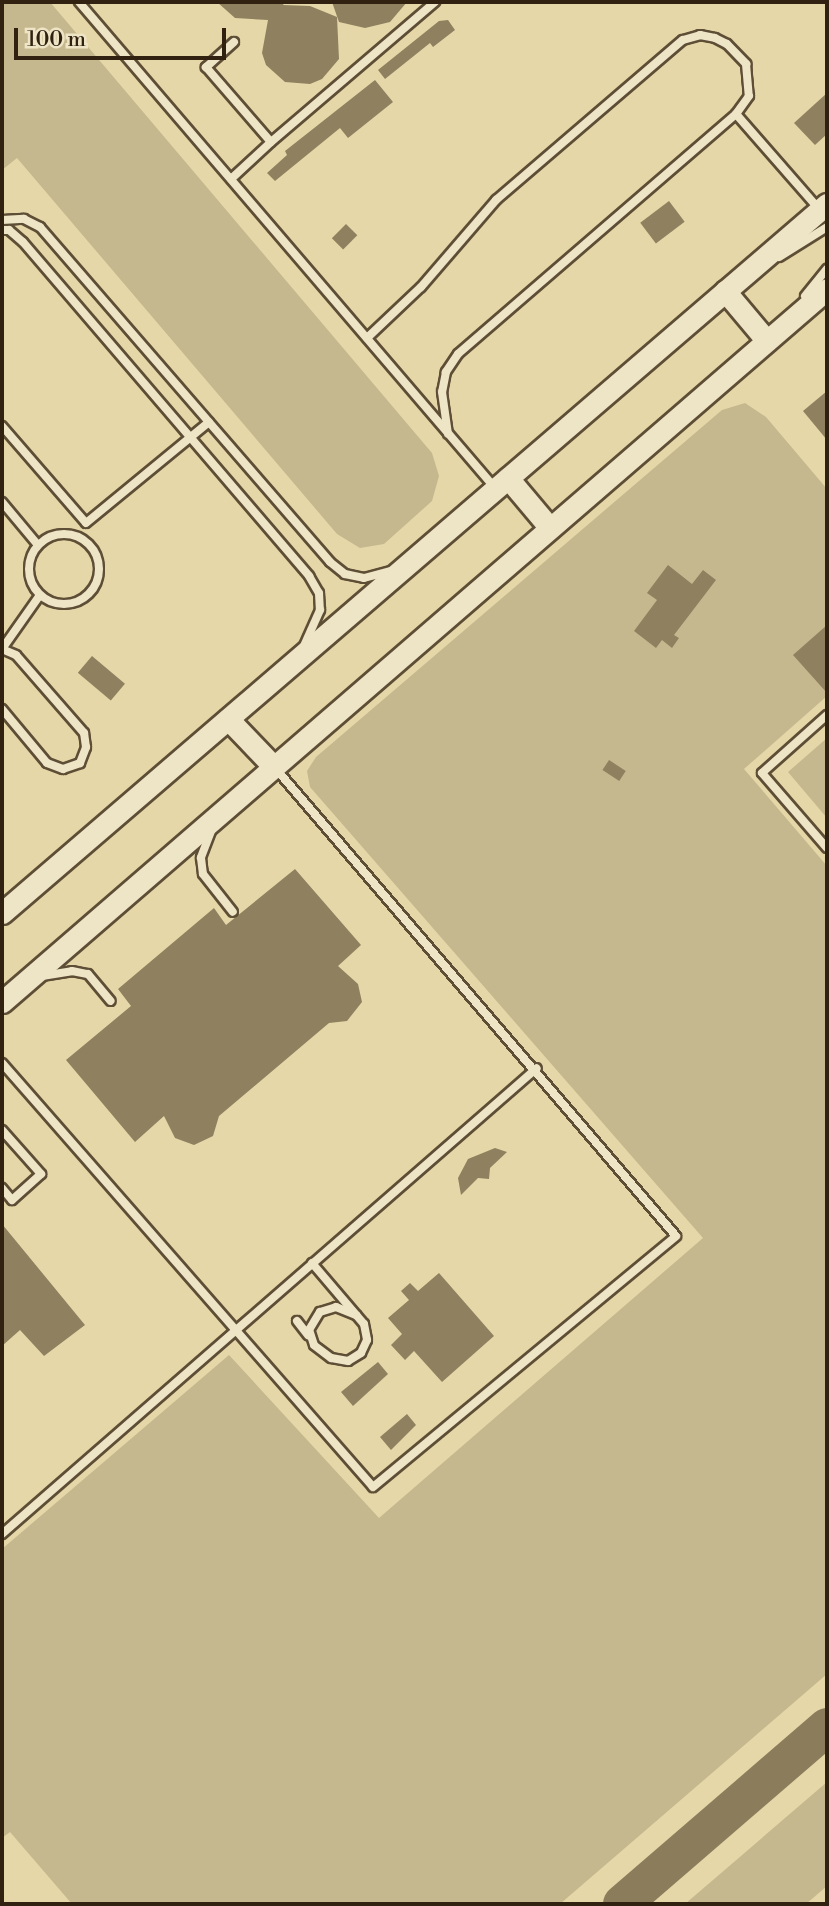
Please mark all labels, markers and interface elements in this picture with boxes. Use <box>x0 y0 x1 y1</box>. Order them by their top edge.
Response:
scale bar <box>18 14 229 58</box>
text: 100 m <box>27 27 86 53</box>

